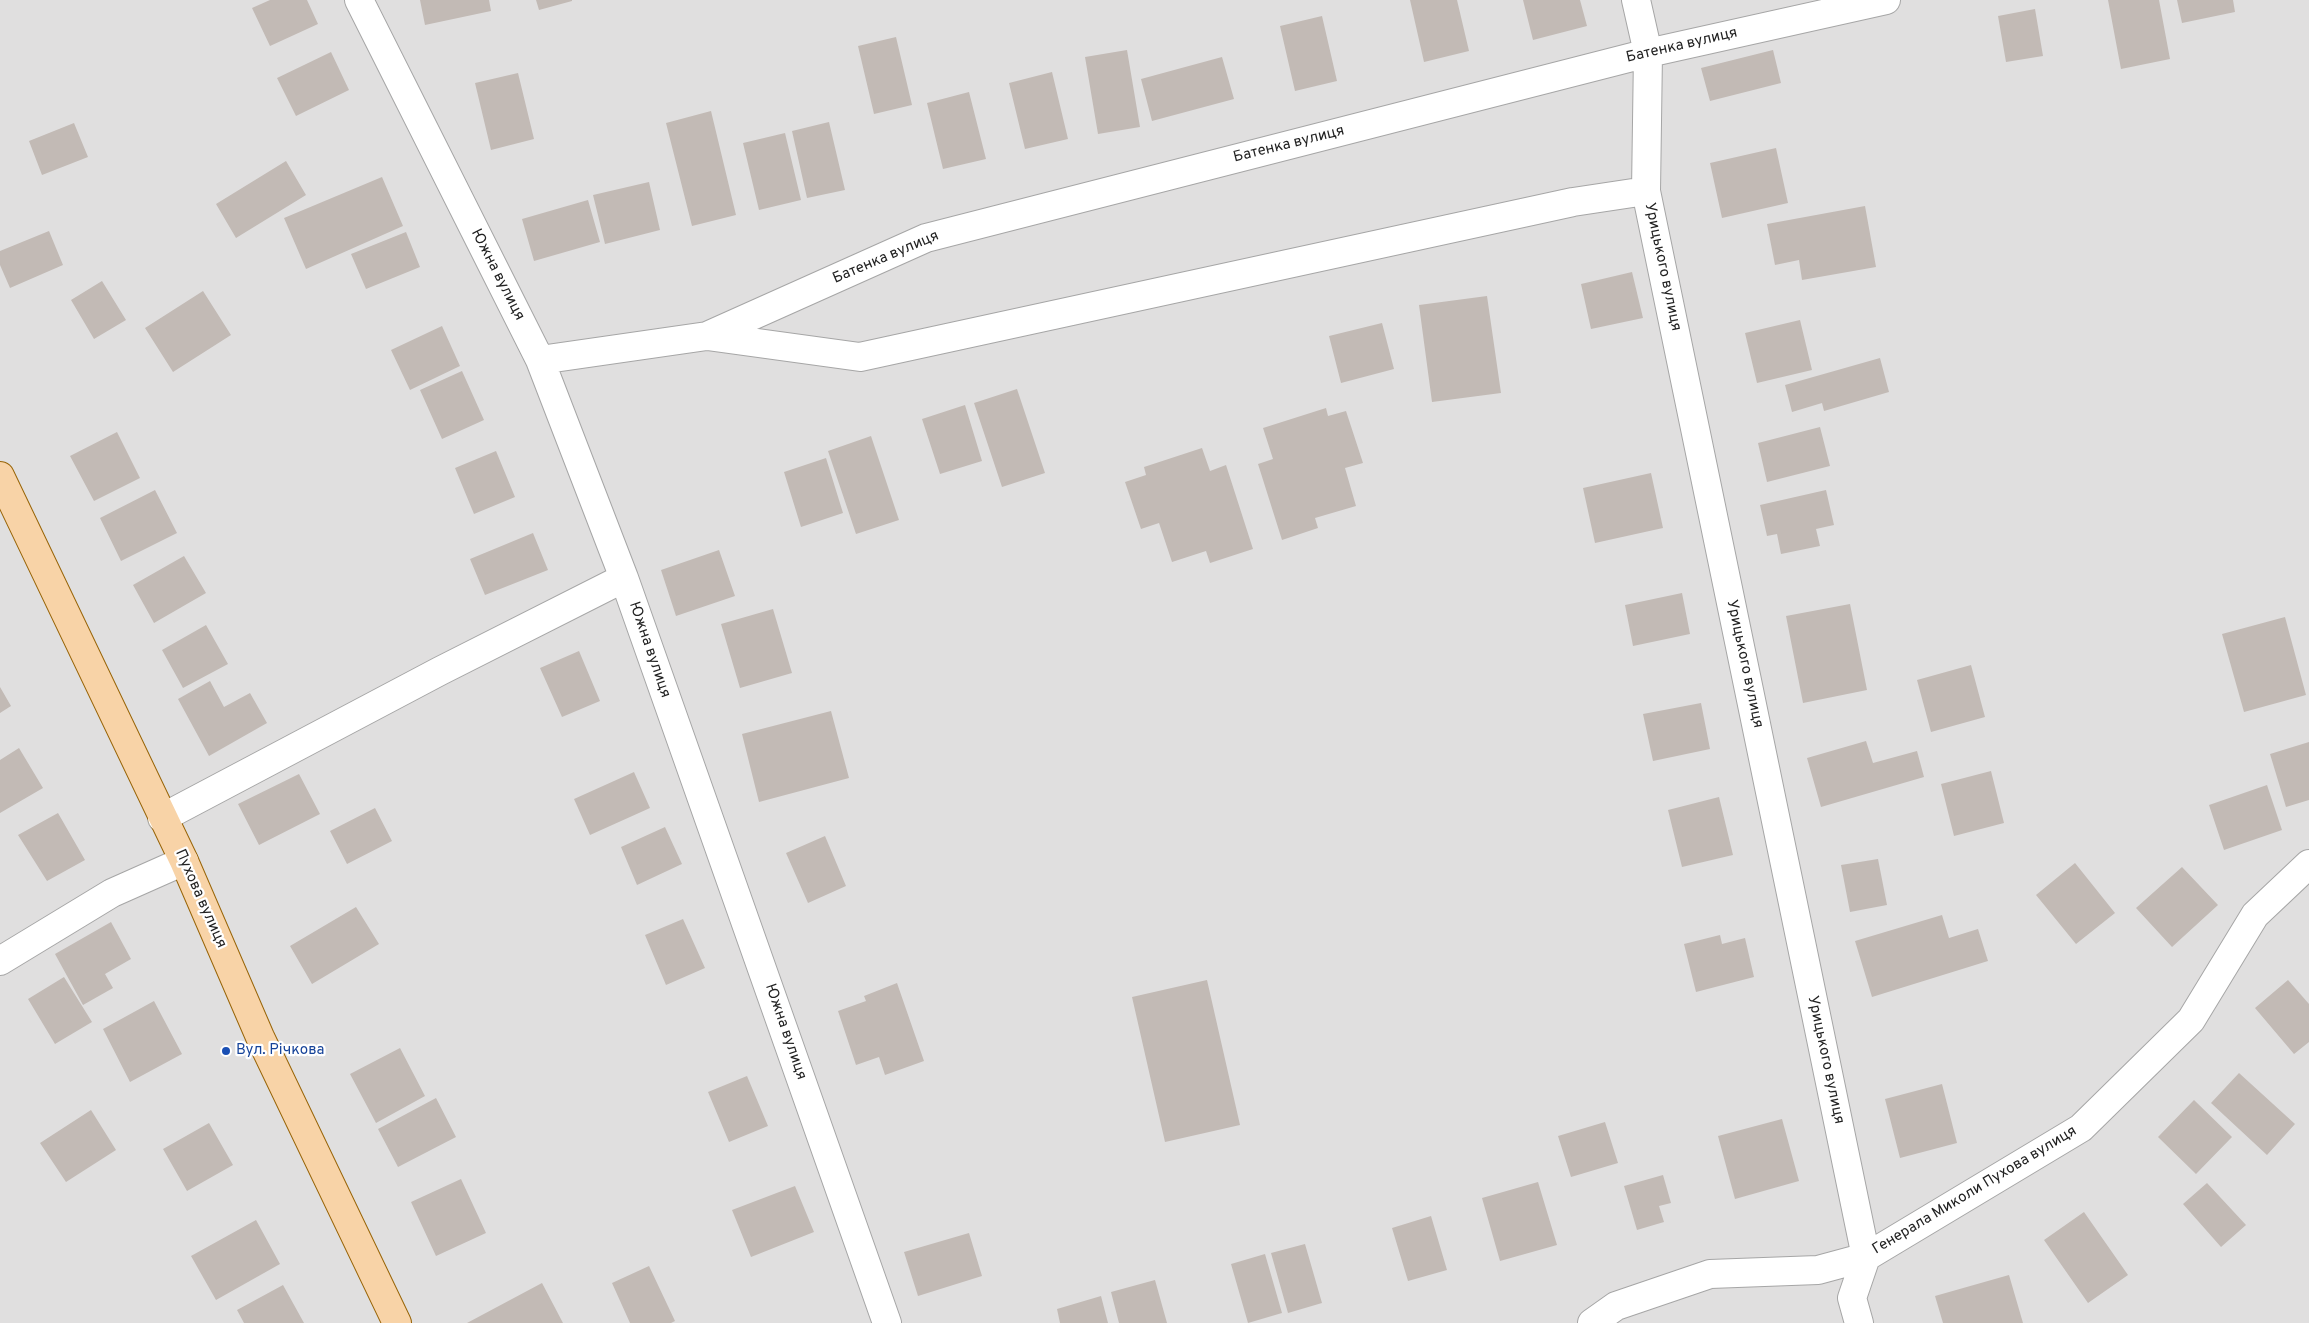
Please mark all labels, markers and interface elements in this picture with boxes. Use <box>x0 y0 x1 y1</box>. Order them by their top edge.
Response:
street label: Батенка вулиця <box>1625 24 1739 68</box>
street label: Батенка вулиця <box>1232 123 1346 167</box>
street label: Урицького вулиця <box>1640 201 1684 333</box>
street label: Южна вулиця <box>466 226 528 324</box>
street label: Батенка вулиця <box>830 228 942 288</box>
street label: Урицького вулиця <box>1722 598 1766 730</box>
street label: Южна вулиця <box>624 600 674 700</box>
street label: Пухова вулиця <box>170 847 230 951</box>
street label: Южна вулиця <box>760 982 810 1082</box>
street label: Урицького вулиця <box>1803 994 1847 1126</box>
place label: Вул. Річкова <box>236 1042 324 1060</box>
marker: Вул. Річкова <box>220 1045 232 1057</box>
street label: Генерала Миколи Пухова вулиця <box>1870 1123 2080 1259</box>

